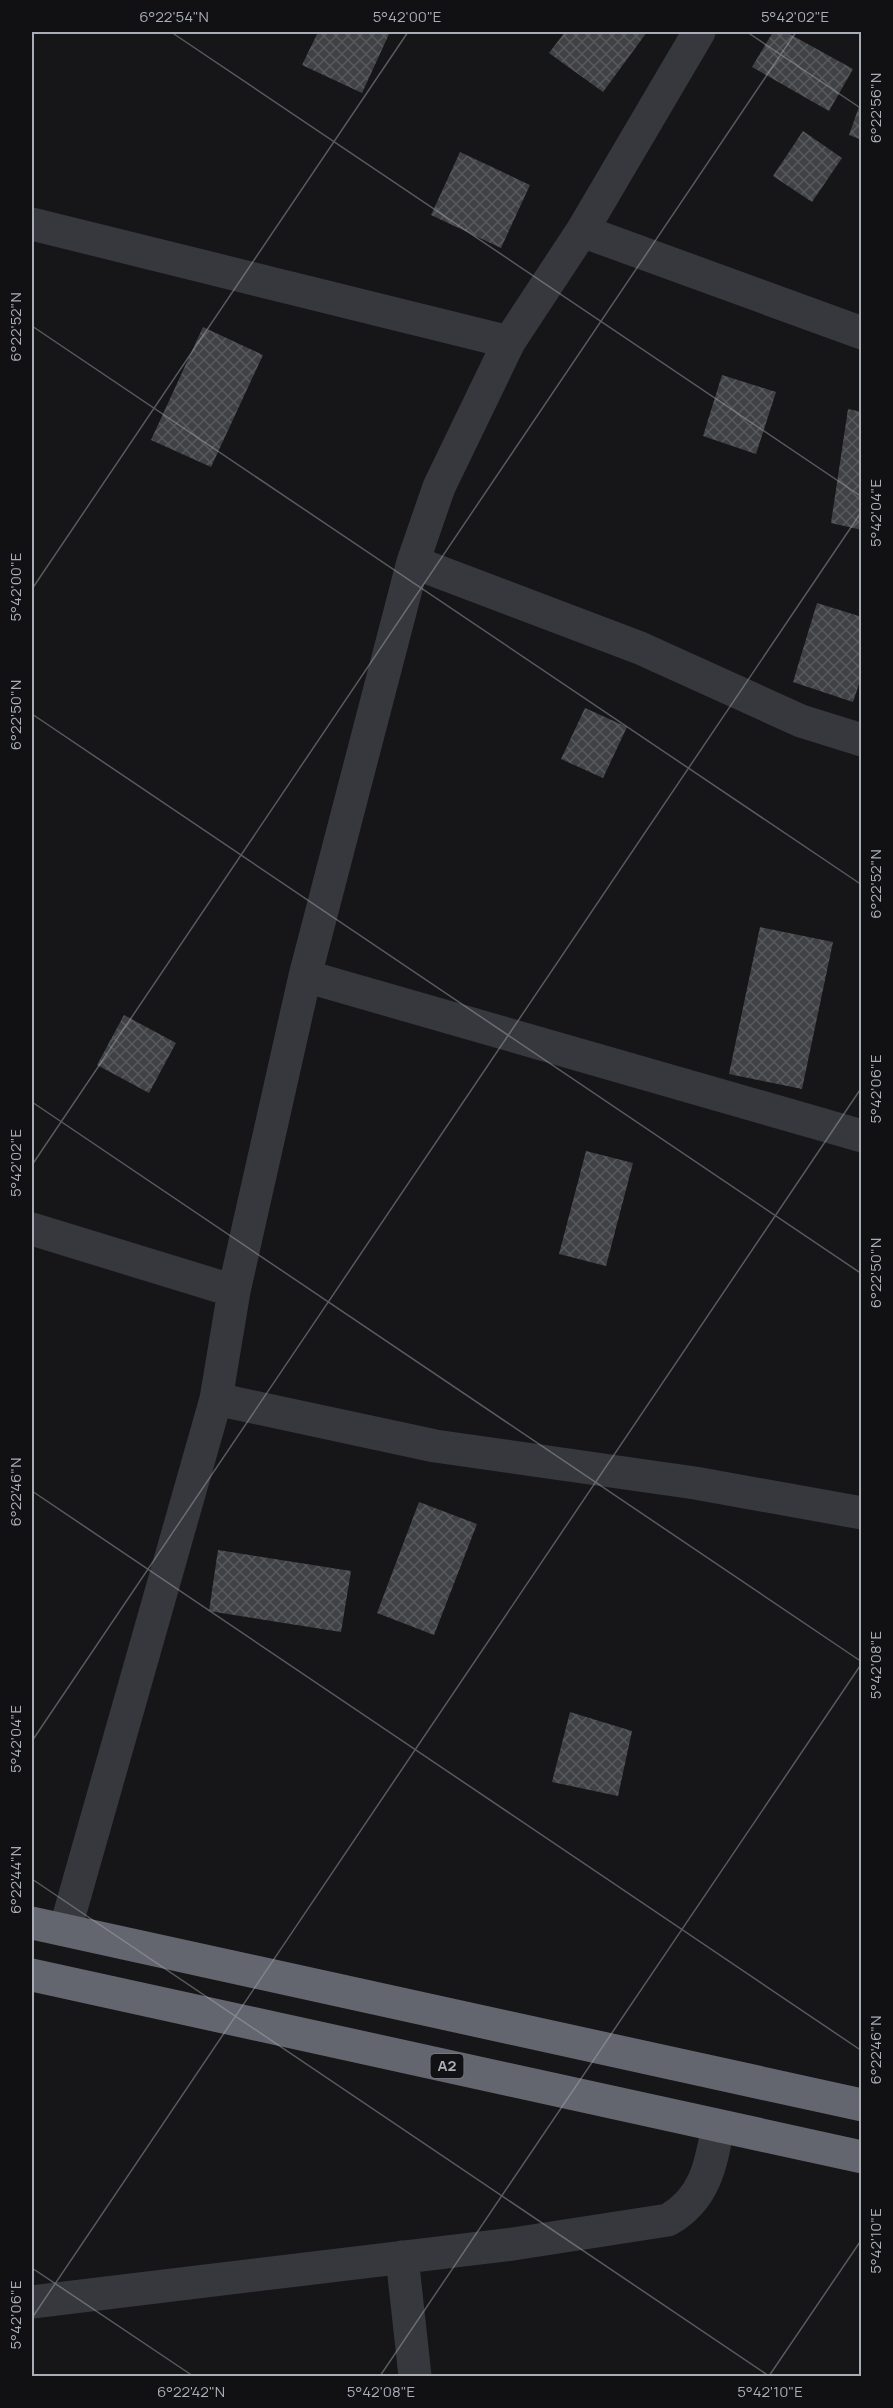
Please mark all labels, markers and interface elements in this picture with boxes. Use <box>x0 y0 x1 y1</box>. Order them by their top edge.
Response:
text: 6°22'54"N <box>139 6 209 27</box>
text: 5°42'00"E <box>373 6 441 27</box>
text: 5°42'02"E <box>761 6 829 27</box>
text: 6°22'56"N <box>865 73 886 143</box>
text: 6°22'52"N <box>5 292 26 362</box>
text: 5°42'04"E <box>865 479 886 547</box>
text: 5°42'00"E <box>5 553 26 621</box>
text: 6°22'50"N <box>5 680 26 750</box>
text: 6°22'52"N <box>865 849 886 919</box>
text: 5°42'06"E <box>865 1055 886 1123</box>
text: 5°42'02"E <box>5 1129 26 1197</box>
text: 6°22'50"N <box>865 1238 886 1308</box>
text: 6°22'46"N <box>5 1458 26 1526</box>
text: 5°42'08"E <box>865 1631 886 1699</box>
text: 5°42'04"E <box>5 1705 26 1773</box>
text: 6°22'44"N <box>5 1846 26 1914</box>
text: 6°22'46"N <box>865 2016 886 2084</box>
road number: A2 <box>430 2054 464 2078</box>
text: 5°42'10"E <box>865 2208 886 2274</box>
text: 5°42'06"E <box>5 2281 26 2349</box>
text: 6°22'42"N <box>157 2381 225 2402</box>
text: 5°42'08"E <box>347 2381 415 2402</box>
text: 5°42'10"E <box>737 2381 803 2402</box>

